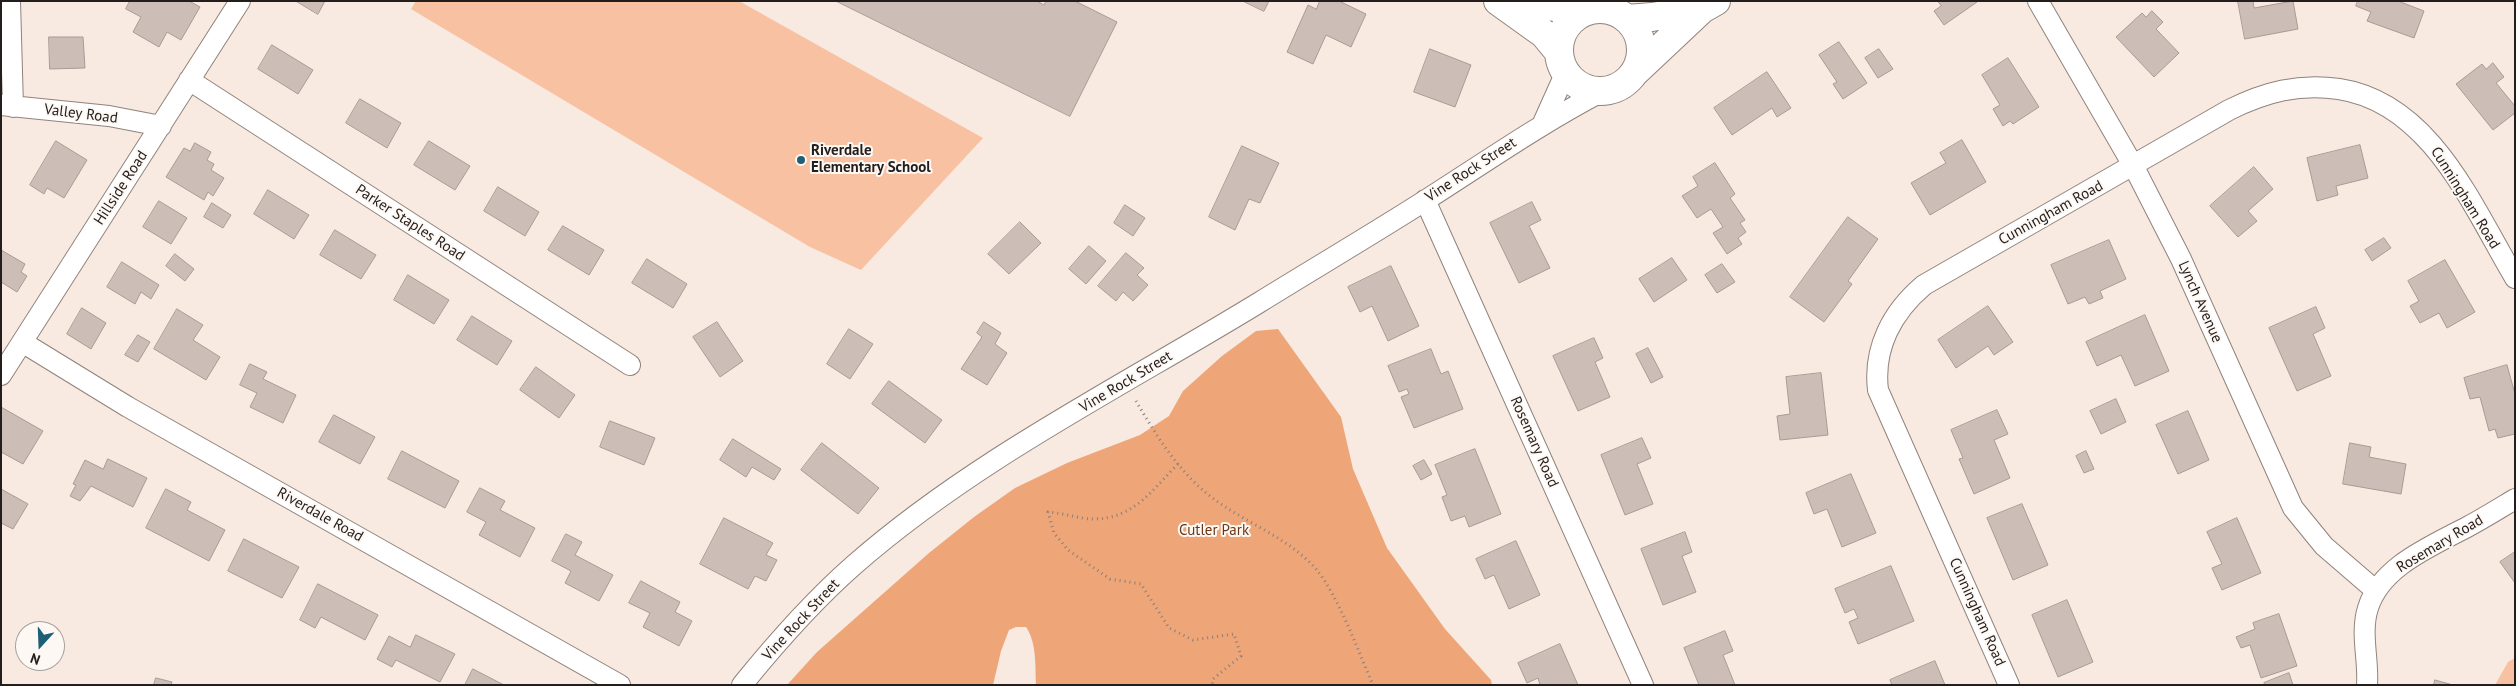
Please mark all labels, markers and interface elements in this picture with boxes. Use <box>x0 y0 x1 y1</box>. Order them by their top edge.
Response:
street label: Valley Road <box>43 101 119 127</box>
street label: Vine Rock Street <box>1422 134 1520 206</box>
place label: Riverdale Elementary School <box>811 142 931 177</box>
street label: Cunningham Road <box>2426 144 2504 252</box>
street label: Hillside Road <box>90 148 152 228</box>
marker: Riverdale Elementary School <box>795 154 807 166</box>
street label: Cunningham Road <box>1996 177 2106 249</box>
street label: Parker Staples Road <box>352 181 468 265</box>
street label: Lynch Avenue <box>2174 258 2226 346</box>
street label: Vine Rock Street <box>1076 347 1176 417</box>
street label: Rosemary Road <box>1506 394 1562 490</box>
street label: Riverdale Road <box>274 484 366 546</box>
street label: Rosemary Road <box>2394 511 2486 577</box>
park label: Cutler Park <box>1179 522 1249 540</box>
street label: Cunningham Road <box>1945 555 2009 669</box>
street label: Vine Rock Street <box>759 576 843 664</box>
north arrow <box>15 621 65 671</box>
text: N <box>28 649 43 669</box>

